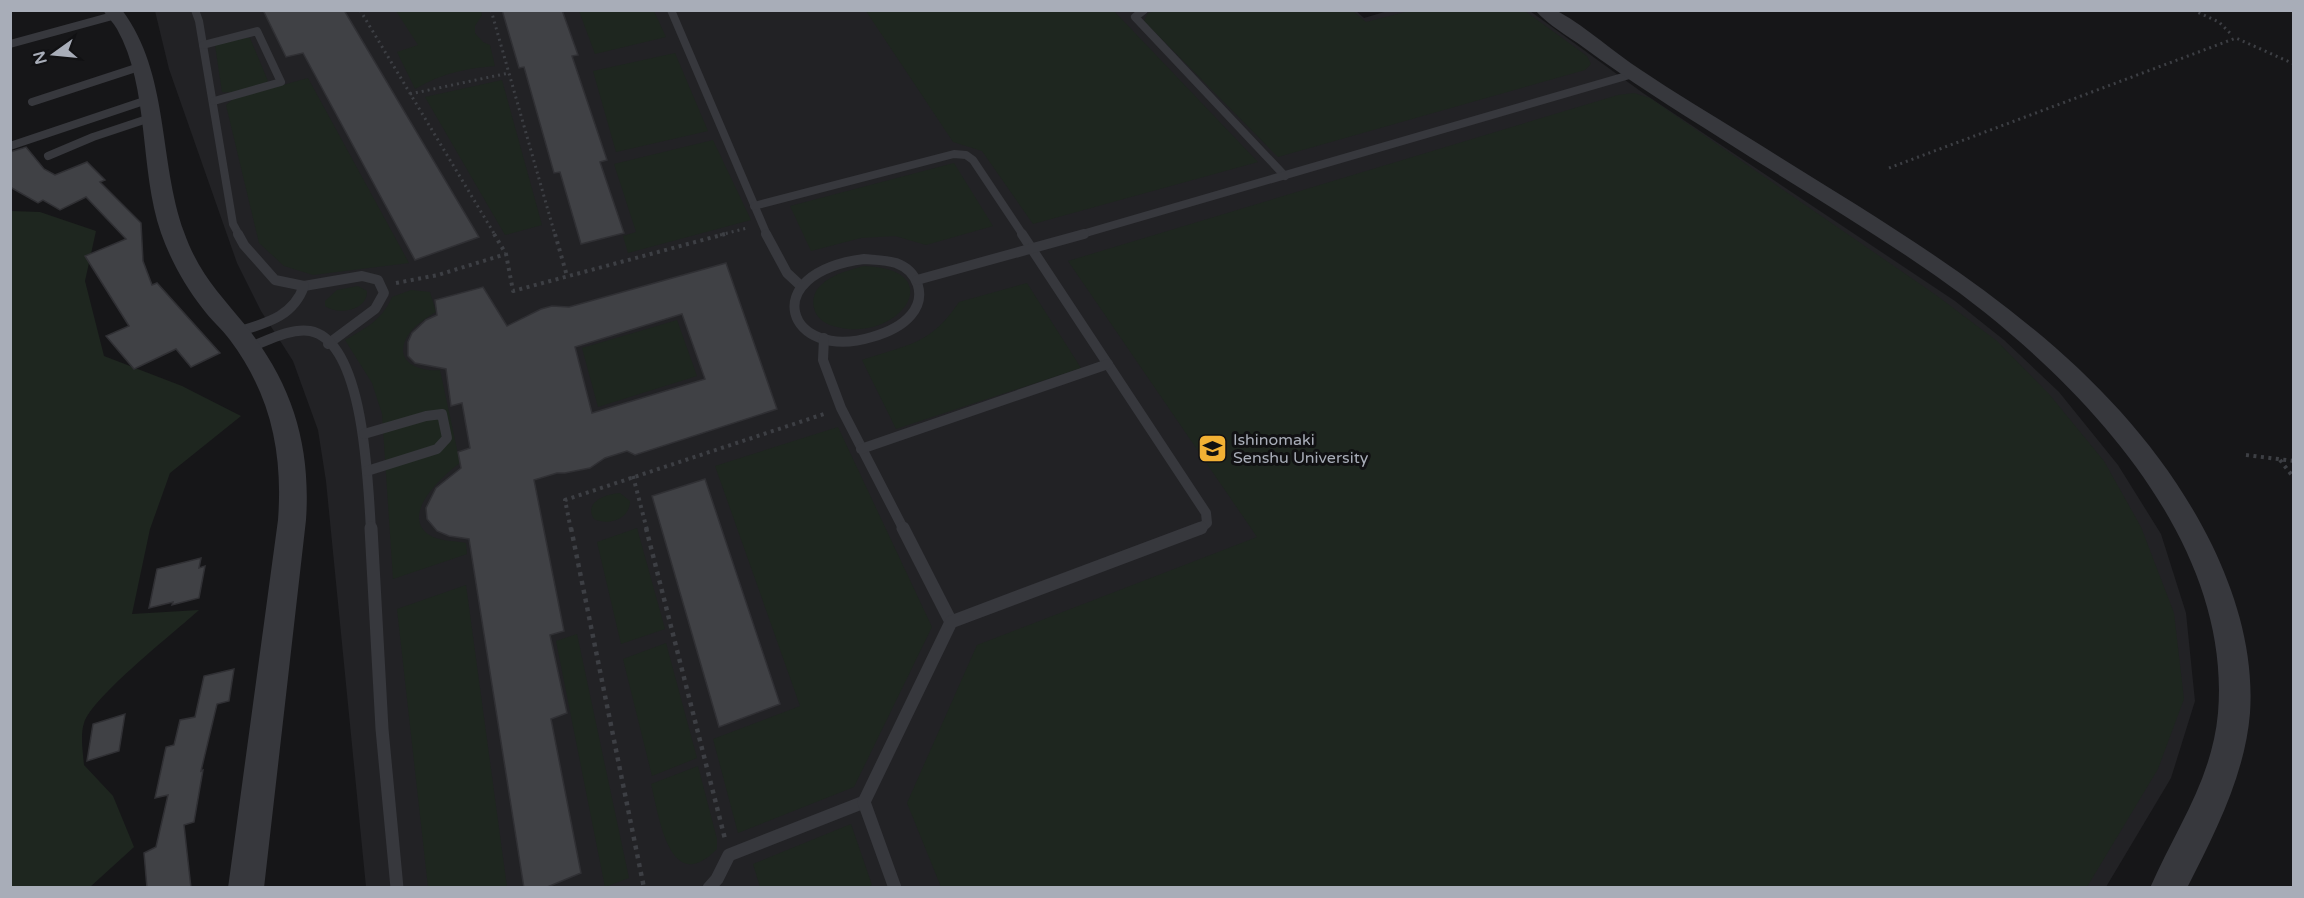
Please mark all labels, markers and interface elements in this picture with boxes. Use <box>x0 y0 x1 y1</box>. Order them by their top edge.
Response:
north arrow <box>24 24 84 84</box>
text: N <box>29 49 52 66</box>
place label: Ishinomaki Senshu University <box>1233 430 1369 468</box>
school or university icon: Ishinomaki Senshu University <box>1196 432 1228 464</box>

